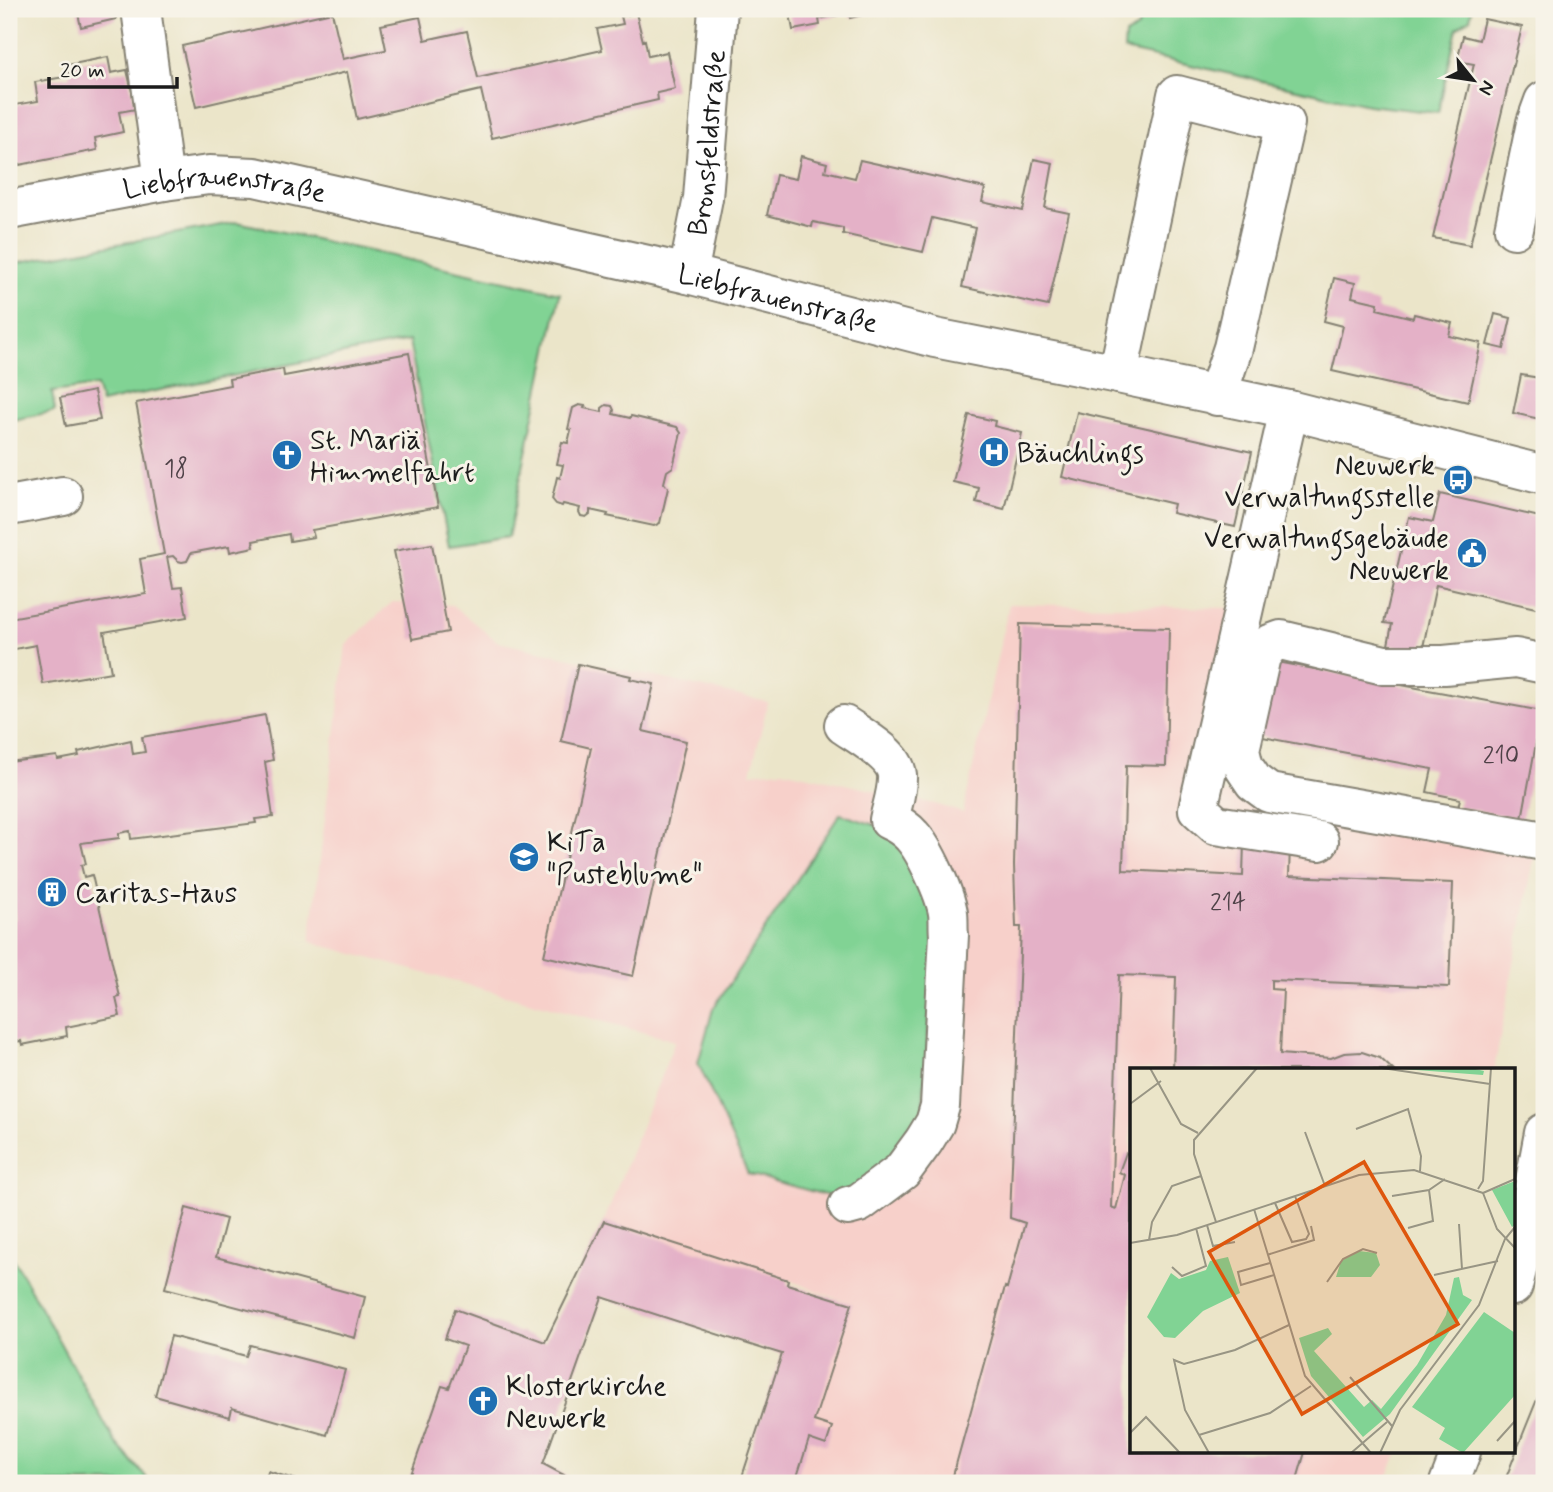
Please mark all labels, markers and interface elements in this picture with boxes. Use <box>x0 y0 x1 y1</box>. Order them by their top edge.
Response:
scale bar <box>49 46 177 90</box>
north arrow <box>1438 46 1508 116</box>
street label: Bronsfeldstraße <box>680 48 736 239</box>
text: 20 m <box>60 57 105 85</box>
text: N <box>1472 76 1500 99</box>
street label: Liebfrauenstraße <box>120 159 329 213</box>
street label: Liebfrauenstraße <box>674 256 882 343</box>
place label: St. Mariä Himmelfahrt <box>310 423 475 492</box>
hospital icon: Bäuchlings <box>977 435 1011 469</box>
place label: Bäuchlings <box>1017 436 1144 476</box>
church icon: St. Mariä Himmelfahrt <box>270 438 304 472</box>
place label: Neuwerk Verwaltungsstelle <box>1224 448 1435 520</box>
house number: 18 <box>164 454 188 485</box>
bus stop icon: Neuwerk Verwaltungsstelle <box>1441 463 1475 497</box>
place label: Verwaltungsgebäude Neuwerk <box>1204 521 1449 590</box>
public building icon: Verwaltungsgebäude Neuwerk <box>1455 536 1489 570</box>
house number: 210 <box>1483 741 1519 772</box>
place label: KiTa "Pusteblume" <box>547 825 702 894</box>
school or university icon: KiTa "Pusteblume" <box>507 840 541 874</box>
building icon: Caritas-Haus <box>35 875 69 909</box>
place label: Caritas-Haus <box>75 876 237 913</box>
house number: 214 <box>1210 888 1246 919</box>
inset map <box>1130 1068 1514 1454</box>
place label: Klosterkirche Neuwerk <box>506 1369 667 1438</box>
church icon: Klosterkirche Neuwerk <box>466 1384 500 1418</box>

